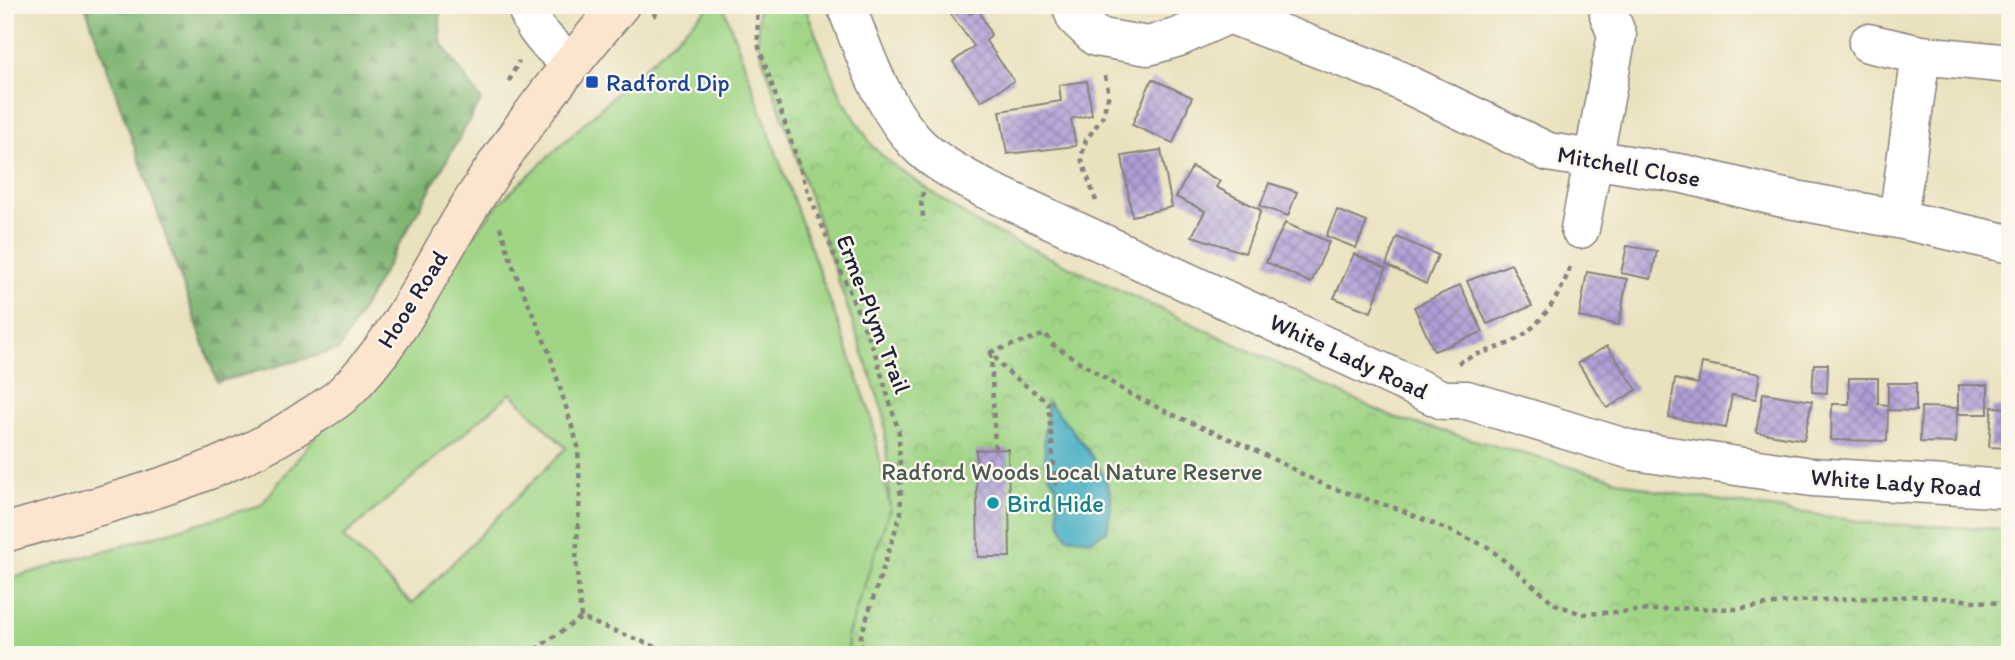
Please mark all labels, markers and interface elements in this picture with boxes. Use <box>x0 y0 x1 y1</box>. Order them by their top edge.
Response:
place label: Radford Dip <box>606 68 729 97</box>
marker: Radford Dip <box>584 74 600 90</box>
street label: Mitchell Close <box>1555 139 1703 193</box>
street label: Erme-Plym Trail <box>830 230 918 398</box>
street label: Hooe Road <box>370 245 454 353</box>
street label: White Lady Road <box>1265 307 1433 405</box>
park label: Radford Woods Local Nature Reserve <box>881 457 1263 486</box>
street label: White Lady Road <box>1810 462 1983 502</box>
place label: Bird Hide <box>1007 489 1104 518</box>
marker: Bird Hide <box>985 495 1001 511</box>

